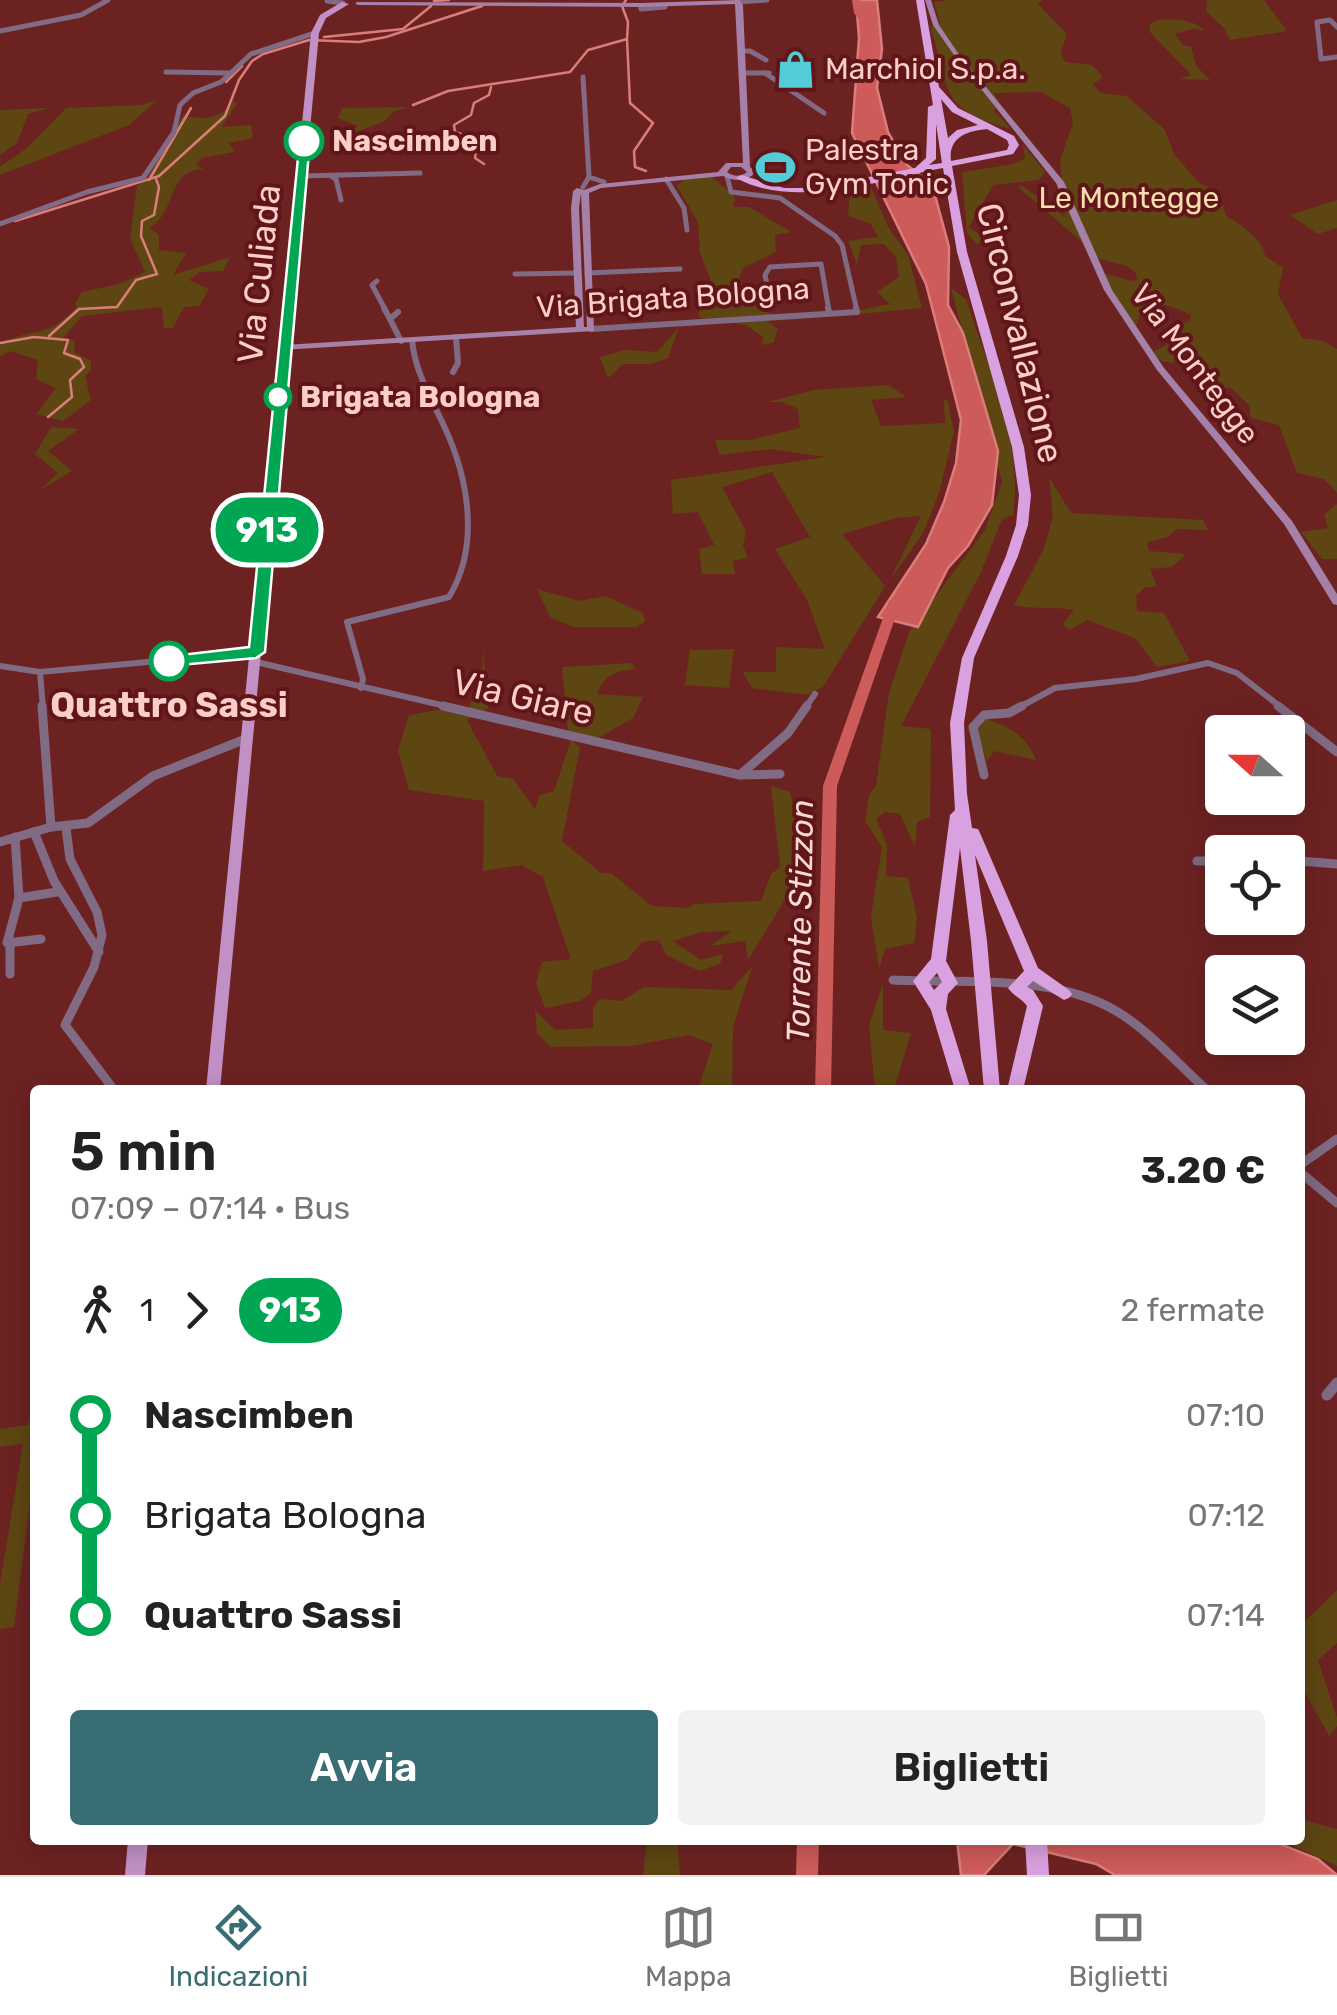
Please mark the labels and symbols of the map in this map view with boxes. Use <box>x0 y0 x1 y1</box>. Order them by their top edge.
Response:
shop icon: Marchiol S.p.a. <box>774 48 816 90</box>
place label: Marchiol S.p.a. <box>825 51 1026 87</box>
marker: Nascimben <box>285 122 323 160</box>
place label: Nascimben <box>332 123 498 159</box>
place label: Palestra Gym Tonic <box>805 132 949 202</box>
sports icon: Palestra Gym Tonic <box>754 146 796 188</box>
park label: Le Montegge <box>1039 180 1219 216</box>
street label: Via Culiada <box>229 182 289 366</box>
street label: Circonvallazione <box>967 199 1073 467</box>
street label: Via Brigata Bologna <box>535 270 811 326</box>
street label: Via Montegge <box>1123 277 1267 451</box>
place label: Brigata Bologna <box>300 379 540 415</box>
marker: Brigata Bologna <box>265 384 291 410</box>
line badge: 913 <box>210 498 324 562</box>
marker: Quattro Sassi <box>150 642 188 680</box>
street label: Via Giare <box>448 660 598 734</box>
place label: Quattro Sassi <box>50 684 288 726</box>
north arrow <box>1205 715 1305 815</box>
water label: Torrente Stizzon <box>779 799 821 1043</box>

